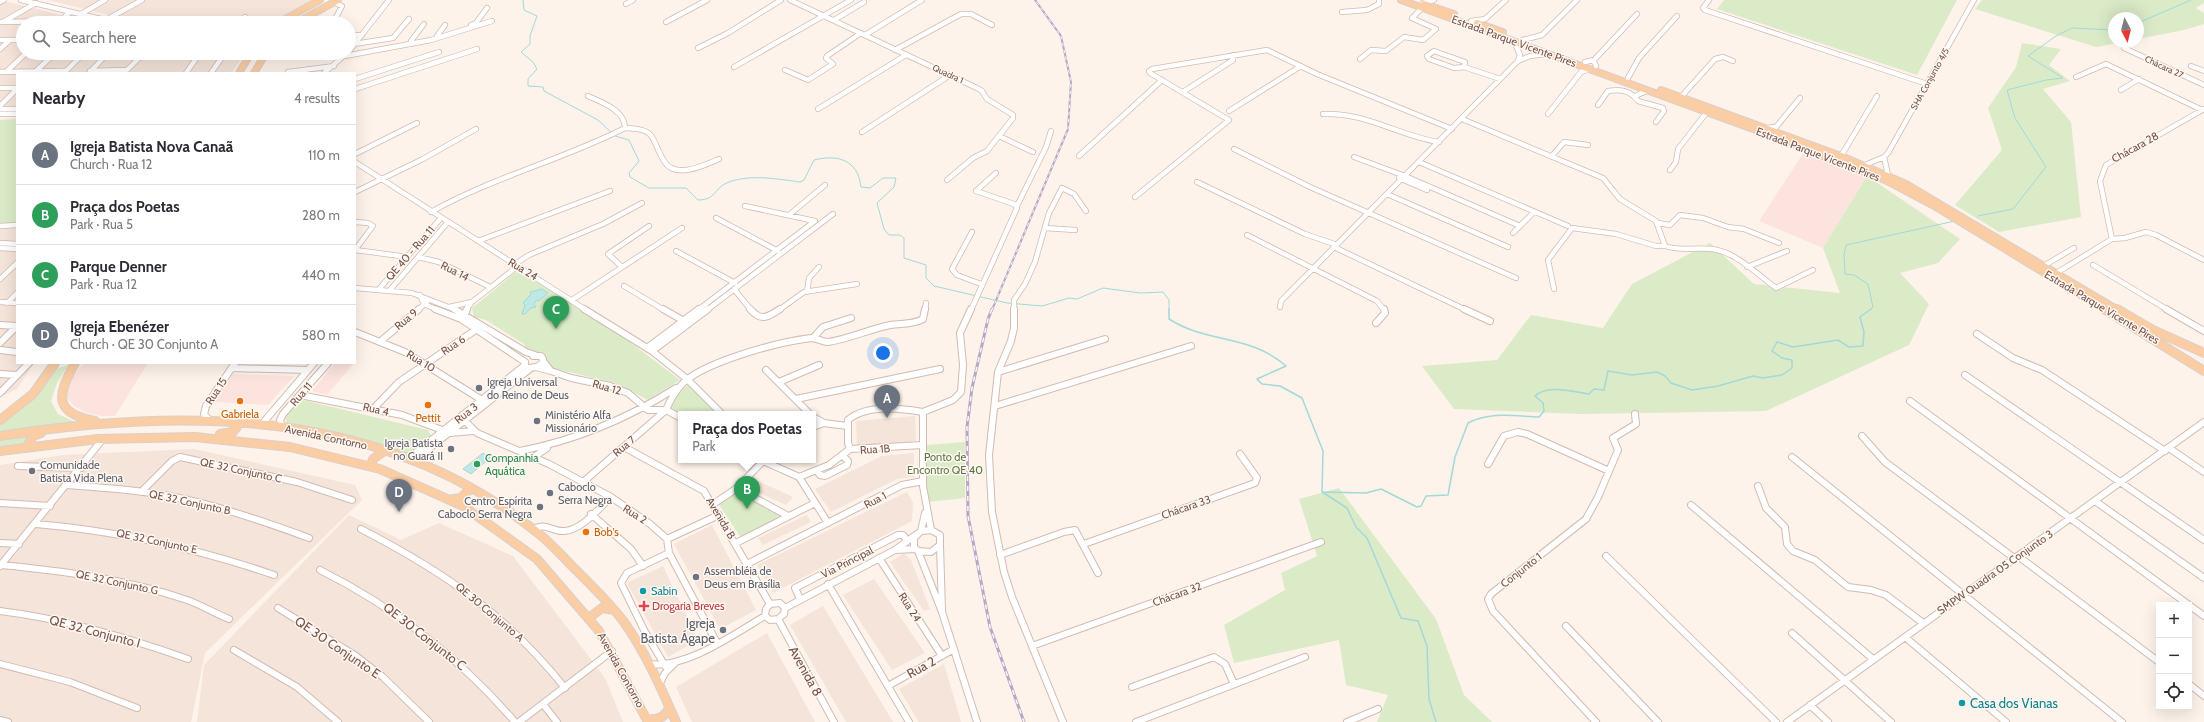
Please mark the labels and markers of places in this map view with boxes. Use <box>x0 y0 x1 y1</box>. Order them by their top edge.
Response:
pin: C <box>543 296 569 329</box>
place label: Igreja Universal do Reino de Deus <box>487 375 569 402</box>
marker: Igreja Universal do Reino de Deus <box>474 383 484 393</box>
pin: A <box>874 385 900 418</box>
marker: Gabriela <box>235 396 245 406</box>
marker: Pettit <box>423 400 433 410</box>
place label: Gabriela <box>221 407 260 421</box>
place label: Ministério Alfa Missionário <box>545 408 612 435</box>
place label: Pettit <box>415 411 441 425</box>
marker: Ministério Alfa Missionário <box>532 416 542 426</box>
place label: Igreja Batista no Guará II <box>385 436 444 463</box>
marker: Igreja Batista no Guará II <box>446 444 456 454</box>
place label: Companhia Aquática <box>485 451 539 478</box>
place label: Comunidade Batista Vida Plena <box>40 458 124 485</box>
marker: Companhia Aquática <box>472 459 482 469</box>
marker: Comunidade Batista Vida Plena <box>27 466 37 476</box>
pin: B <box>734 476 760 509</box>
pin: D <box>386 479 412 512</box>
place label: Caboclo Serra Negra <box>558 480 613 507</box>
marker: Caboclo Serra Negra <box>545 488 555 498</box>
place label: Centro Espírita Caboclo Serra Negra <box>438 494 533 521</box>
marker: Centro Espírita Caboclo Serra Negra <box>535 502 545 512</box>
place label: Bob's <box>594 525 619 539</box>
marker: Bob's <box>581 527 591 537</box>
place label: Assembléia de Deus em Brasília <box>704 564 781 591</box>
marker: Assembléia de Deus em Brasília <box>691 572 701 582</box>
place label: Sabin <box>651 584 677 598</box>
marker: Sabin <box>638 586 648 596</box>
place label: Drogaria Breves <box>652 599 725 613</box>
marker: Drogaria Breves <box>639 601 649 611</box>
place label: Igreja Batista Ágape <box>641 615 716 646</box>
marker: Igreja Batista Ágape <box>718 625 728 635</box>
place label: Casa dos Vianas <box>1970 695 2058 711</box>
marker: Casa dos Vianas <box>1957 698 1967 708</box>

